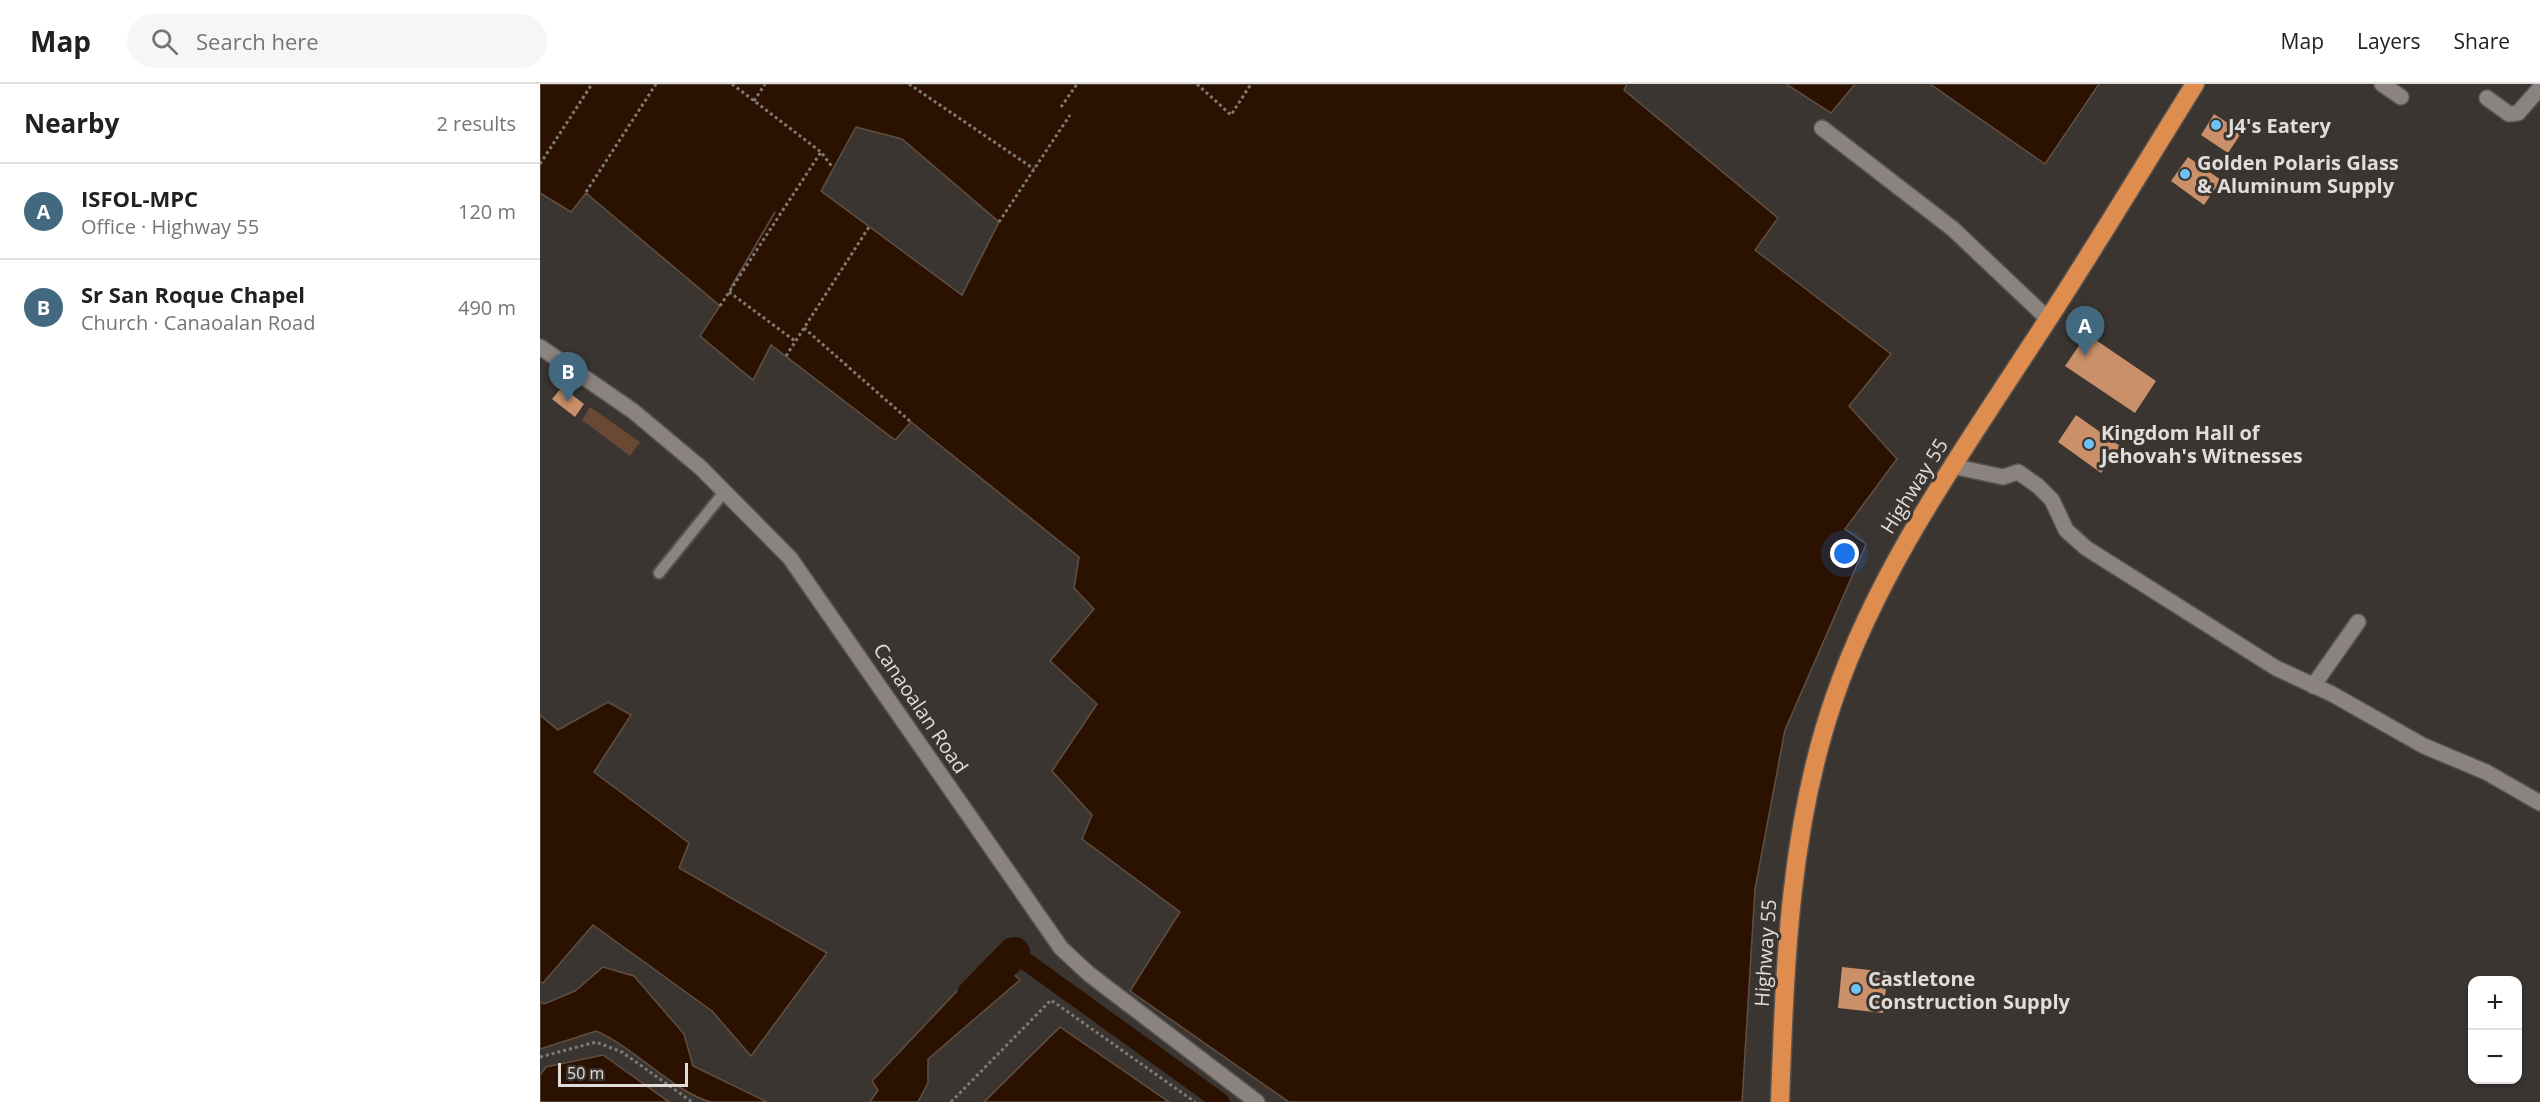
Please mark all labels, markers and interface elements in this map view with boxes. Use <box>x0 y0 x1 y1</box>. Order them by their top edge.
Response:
search box <box>127 14 547 68</box>
text: Map <box>30 22 91 60</box>
icon: search <box>148 25 181 58</box>
text: Search here <box>196 26 319 56</box>
text: Map <box>2281 27 2324 55</box>
text: Layers <box>2357 27 2421 55</box>
text: Share <box>2454 27 2510 55</box>
text: Nearby <box>24 105 119 141</box>
text: 2 results <box>436 110 516 137</box>
place label: J4's Eatery <box>2226 112 2331 139</box>
marker: J4's Eatery <box>2209 118 2223 132</box>
place label: Golden Polaris Glass & Aluminum Supply <box>2197 149 2399 199</box>
marker: Golden Polaris Glass & Aluminum Supply <box>2178 167 2192 181</box>
text: ISFOL-MPC <box>81 183 198 213</box>
text: A <box>37 198 50 225</box>
text: 120 m <box>458 198 516 225</box>
text: Office · Highway 55 <box>81 213 259 240</box>
text: Sr San Roque Chapel <box>81 279 305 309</box>
text: B <box>37 294 50 321</box>
text: 490 m <box>458 294 516 321</box>
pin: A <box>2066 306 2104 356</box>
text: Church · Canaoalan Road <box>81 309 315 336</box>
pin: B <box>549 352 588 402</box>
place label: Kingdom Hall of Jehovah's Witnesses <box>2099 419 2303 469</box>
street label: Highway 55 <box>1874 433 1954 539</box>
marker: Kingdom Hall of Jehovah's Witnesses <box>2082 437 2096 451</box>
your location <box>1830 539 1859 568</box>
street label: Canaoalan Road <box>867 638 975 778</box>
street label: Highway 55 <box>1748 898 1782 1008</box>
place label: Castletone Construction Supply <box>1868 965 2070 1015</box>
map controls <box>2468 976 2522 1084</box>
button: + <box>2468 976 2522 1030</box>
marker: Castletone Construction Supply <box>1849 982 1863 996</box>
button: − <box>2468 1030 2522 1084</box>
scale bar <box>558 1060 688 1088</box>
text: 50 m <box>567 1062 604 1084</box>

